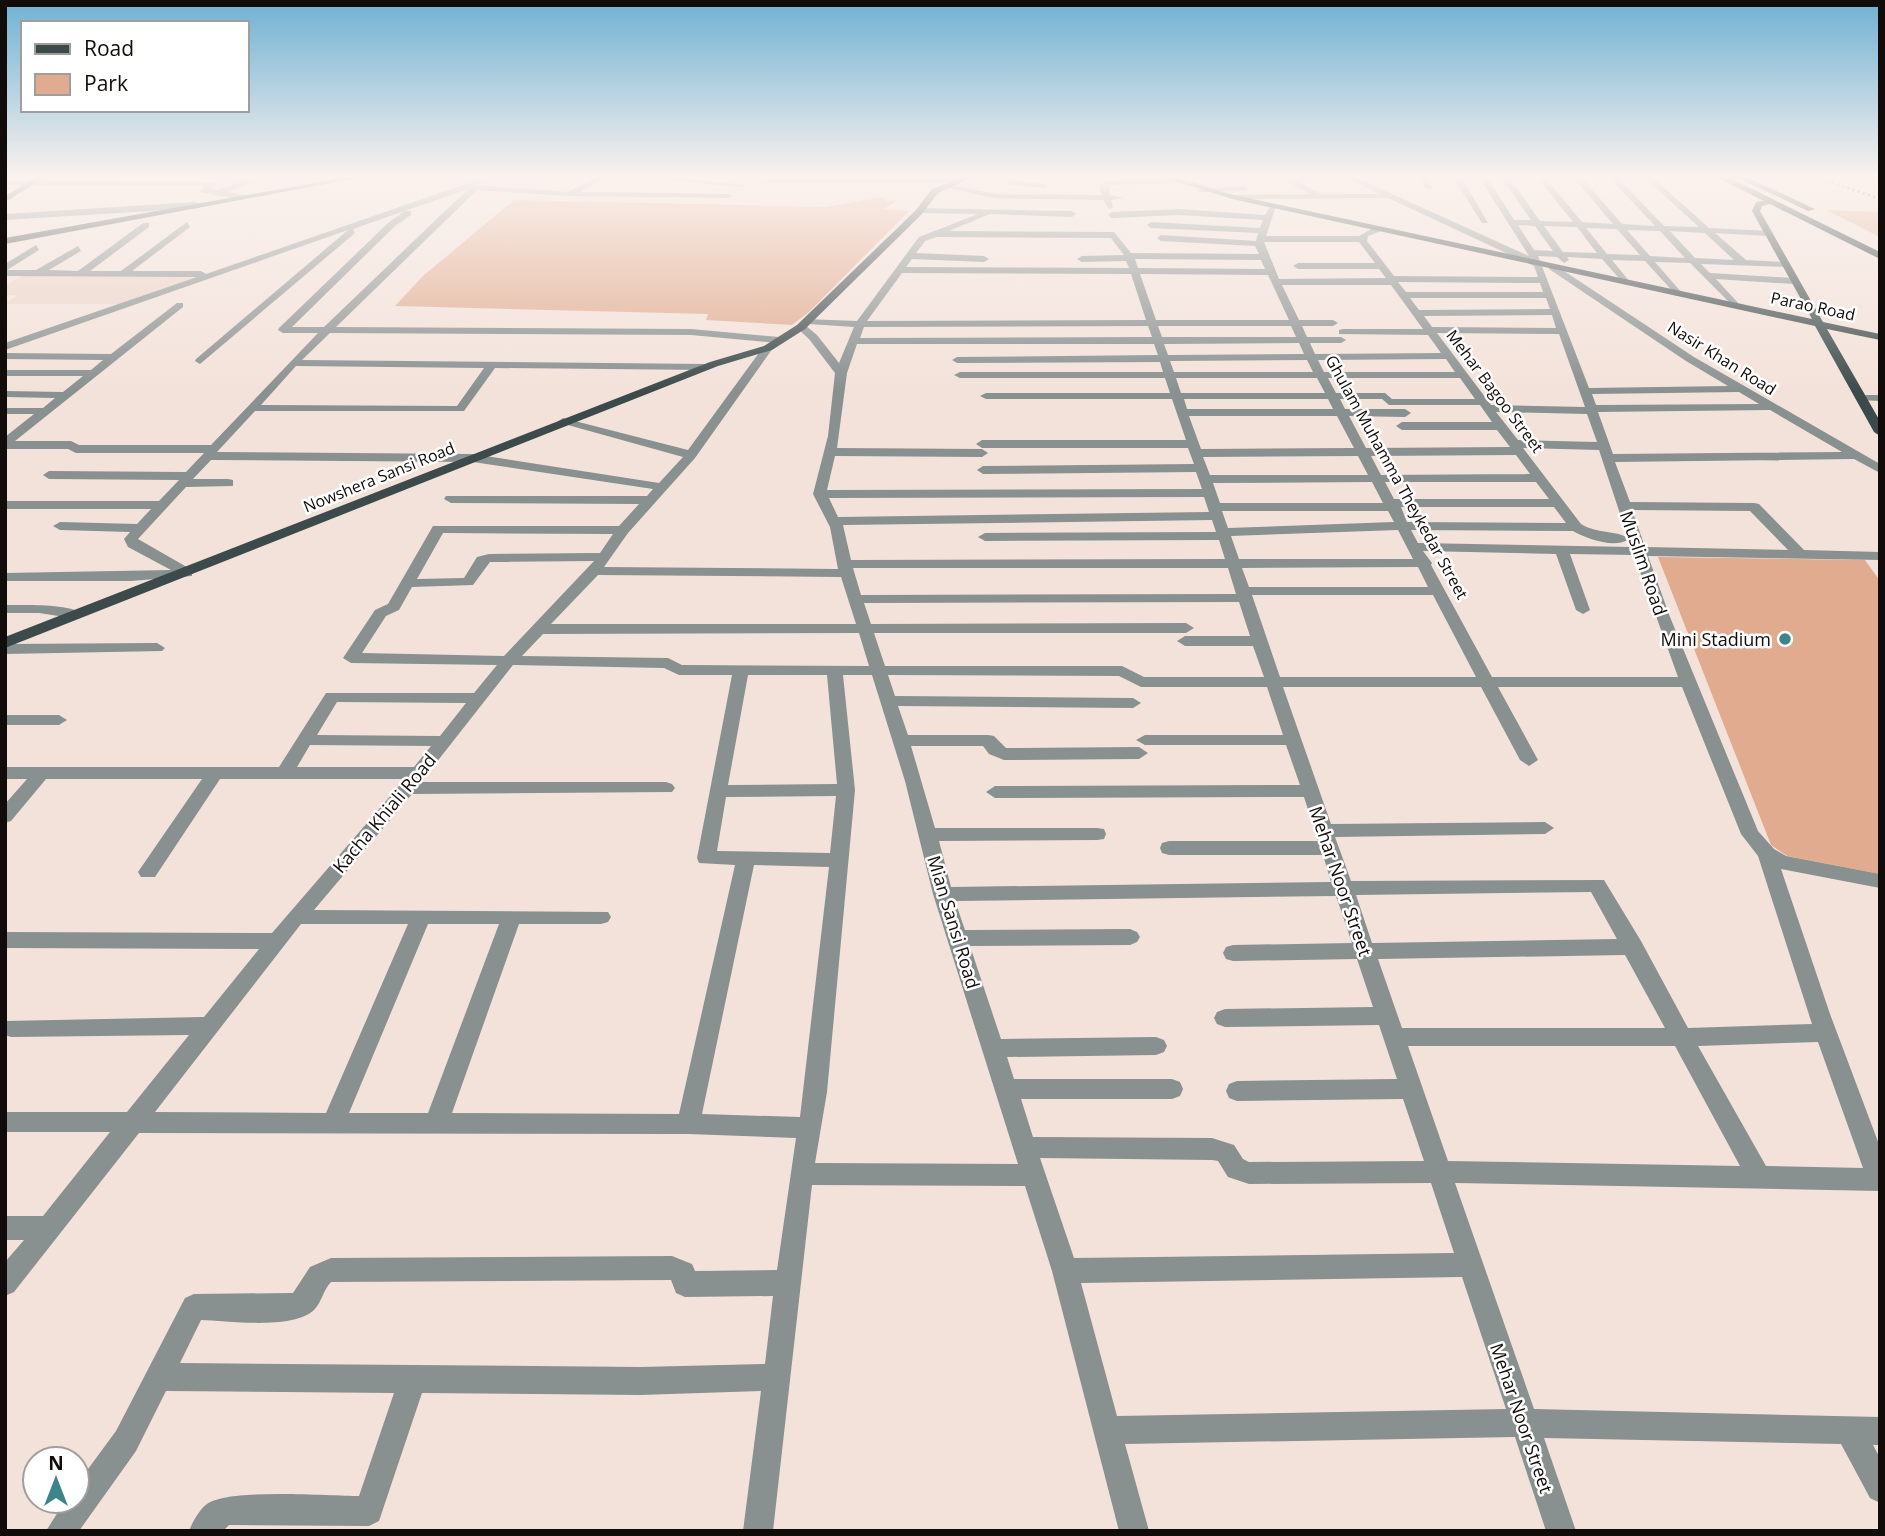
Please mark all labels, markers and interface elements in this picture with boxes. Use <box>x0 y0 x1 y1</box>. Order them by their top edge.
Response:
legend <box>21 21 248 112</box>
text: Road <box>84 34 134 62</box>
text: Park <box>84 69 128 97</box>
street label: Parao Road <box>1769 286 1857 326</box>
street label: Nasir Khan Road <box>1664 316 1780 400</box>
street label: Mehar Bagoo Street <box>1441 325 1549 457</box>
street label: Ghulam Muhamma Theykedar Street <box>1321 351 1474 603</box>
street label: Nowshera Sansi Road <box>300 437 458 517</box>
street label: Muslim Road <box>1615 507 1673 619</box>
place label: Mini Stadium <box>1660 627 1771 651</box>
marker: Mini Stadium <box>1777 631 1793 647</box>
street label: Kacha Khiali Road <box>327 748 441 878</box>
street label: Mehar Noor Street <box>1304 803 1378 959</box>
street label: Mian Sansi Road <box>922 852 986 992</box>
street label: Mehar Noor Street <box>1485 1340 1559 1496</box>
north arrow <box>21 1445 91 1515</box>
text: N <box>48 1450 64 1476</box>

